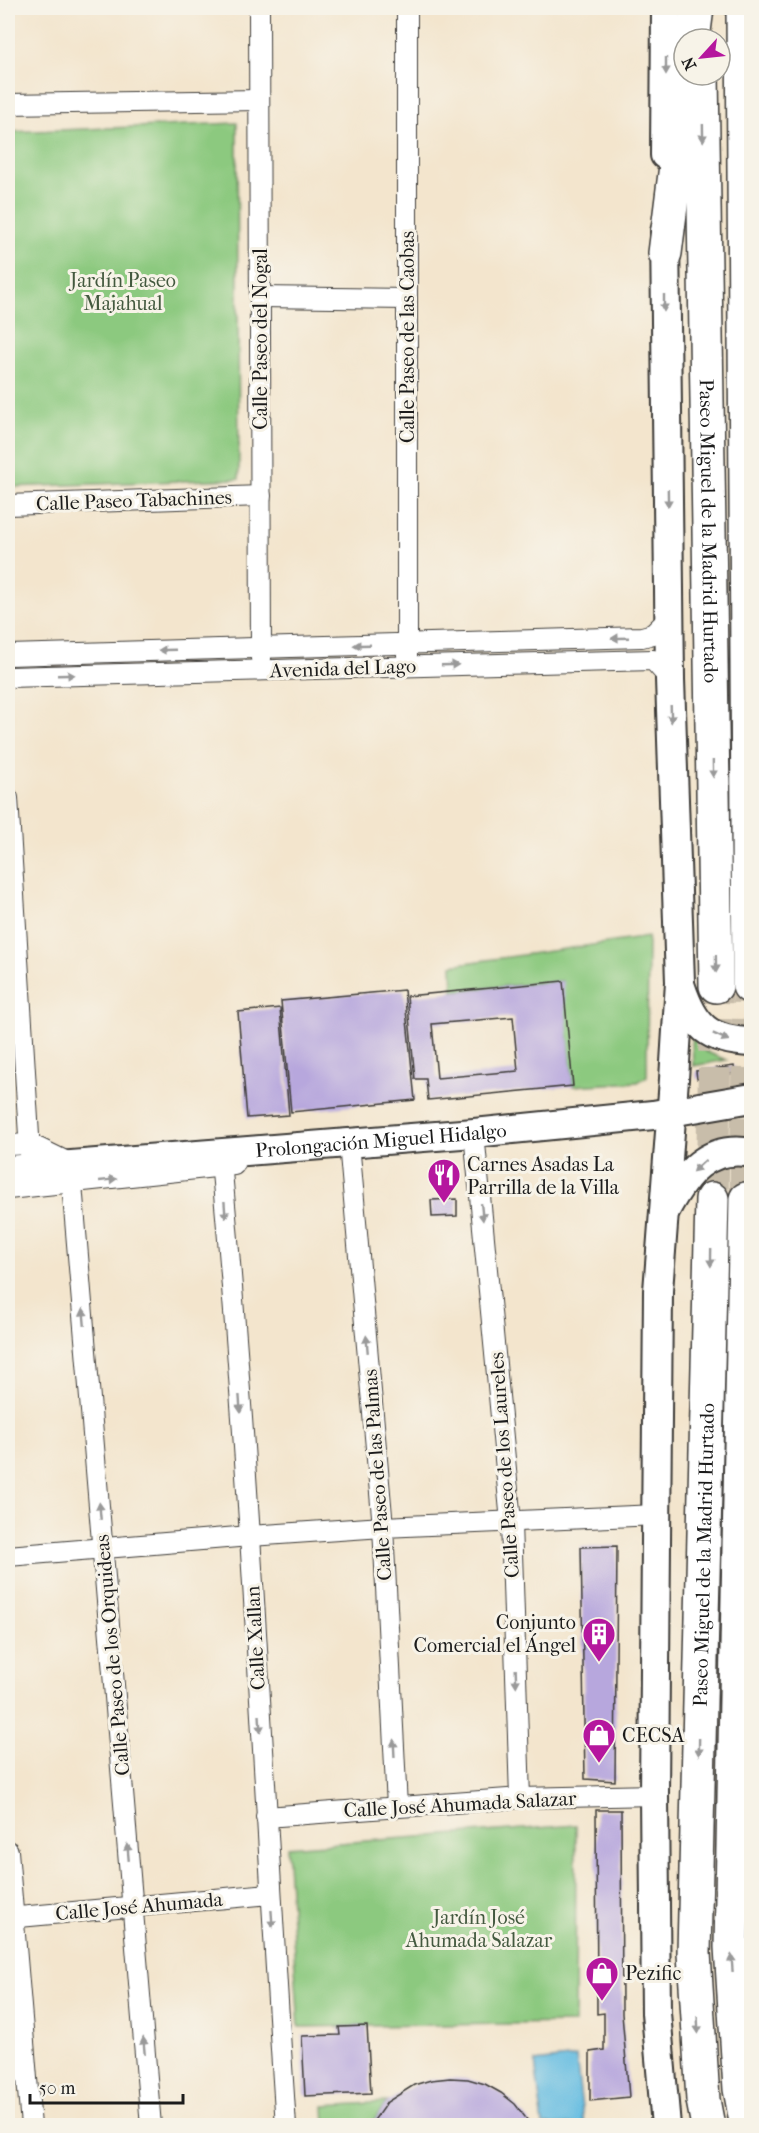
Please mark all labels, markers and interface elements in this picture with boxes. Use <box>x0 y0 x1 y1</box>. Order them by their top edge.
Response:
north arrow <box>672 27 732 87</box>
text: N <box>677 53 700 73</box>
one-way arrow <box>661 56 671 75</box>
one-way arrow <box>698 124 708 143</box>
street label: Calle Paseo de las Caobas <box>396 231 419 443</box>
street label: Calle Paseo del Nogal <box>249 248 272 430</box>
park label: Jardín Paseo Majahual <box>68 269 176 315</box>
one-way arrow <box>660 293 669 312</box>
street label: Paseo Miguel de la Madrid Hurtado <box>695 379 722 683</box>
street label: Calle Paseo Tabachines <box>36 486 232 515</box>
one-way arrow <box>664 488 673 507</box>
one-way arrow <box>611 633 630 643</box>
one-way arrow <box>353 640 372 650</box>
one-way arrow <box>158 645 177 655</box>
street label: Avenida del Lago <box>268 654 417 683</box>
one-way arrow <box>440 661 459 670</box>
one-way arrow <box>56 671 75 680</box>
one-way arrow <box>667 704 676 723</box>
one-way arrow <box>708 760 718 779</box>
one-way arrow <box>711 955 721 974</box>
one-way arrow <box>713 1032 731 1042</box>
street label: Prolongación Miguel Hidalgo <box>254 1119 508 1162</box>
place label: Carnes Asadas La Parrilla de la Villa <box>467 1153 620 1199</box>
restaurant icon: Carnes Asadas La Parrilla de la Villa <box>426 1157 462 1204</box>
one-way arrow <box>691 1159 706 1173</box>
one-way arrow <box>98 1175 117 1185</box>
one-way arrow <box>220 1200 230 1219</box>
one-way arrow <box>477 1202 487 1221</box>
one-way arrow <box>706 1248 715 1267</box>
one-way arrow <box>79 1307 89 1326</box>
one-way arrow <box>362 1335 372 1354</box>
street label: Calle Paseo de los Laureles <box>485 1351 524 1579</box>
street label: Calle Paseo de las Palmas <box>359 1368 396 1582</box>
one-way arrow <box>235 1395 245 1414</box>
street label: Paseo Miguel de la Madrid Hurtado <box>689 1403 719 1707</box>
one-way arrow <box>95 1502 105 1521</box>
street label: Calle Paseo de los Orquideas <box>90 1533 135 1777</box>
street label: Calle Xallan <box>241 1585 270 1691</box>
place label: Conjunto Comercial el Ángel <box>414 1611 576 1657</box>
building icon: Conjunto Comercial el Ángel <box>581 1616 617 1663</box>
one-way arrow <box>511 1669 521 1688</box>
one-way arrow <box>256 1715 265 1734</box>
shop icon: CECSA <box>581 1717 617 1764</box>
place label: CECSA <box>622 1724 685 1747</box>
one-way arrow <box>694 1737 703 1756</box>
one-way arrow <box>390 1739 399 1758</box>
street label: Calle José Ahumada Salazar <box>343 1787 578 1822</box>
one-way arrow <box>123 1842 133 1861</box>
street label: Calle José Ahumada <box>54 1888 224 1925</box>
park label: Jardín José Ahumada Salazar <box>405 1906 553 1952</box>
one-way arrow <box>267 1910 277 1929</box>
one-way arrow <box>727 1953 736 1972</box>
shop icon: Pezific <box>584 1955 620 2002</box>
place label: Pezific <box>625 1962 681 1985</box>
one-way arrow <box>693 2016 703 2035</box>
one-way arrow <box>139 2037 149 2056</box>
scale bar <box>30 2067 183 2105</box>
text: 50 m <box>39 2078 76 2099</box>

